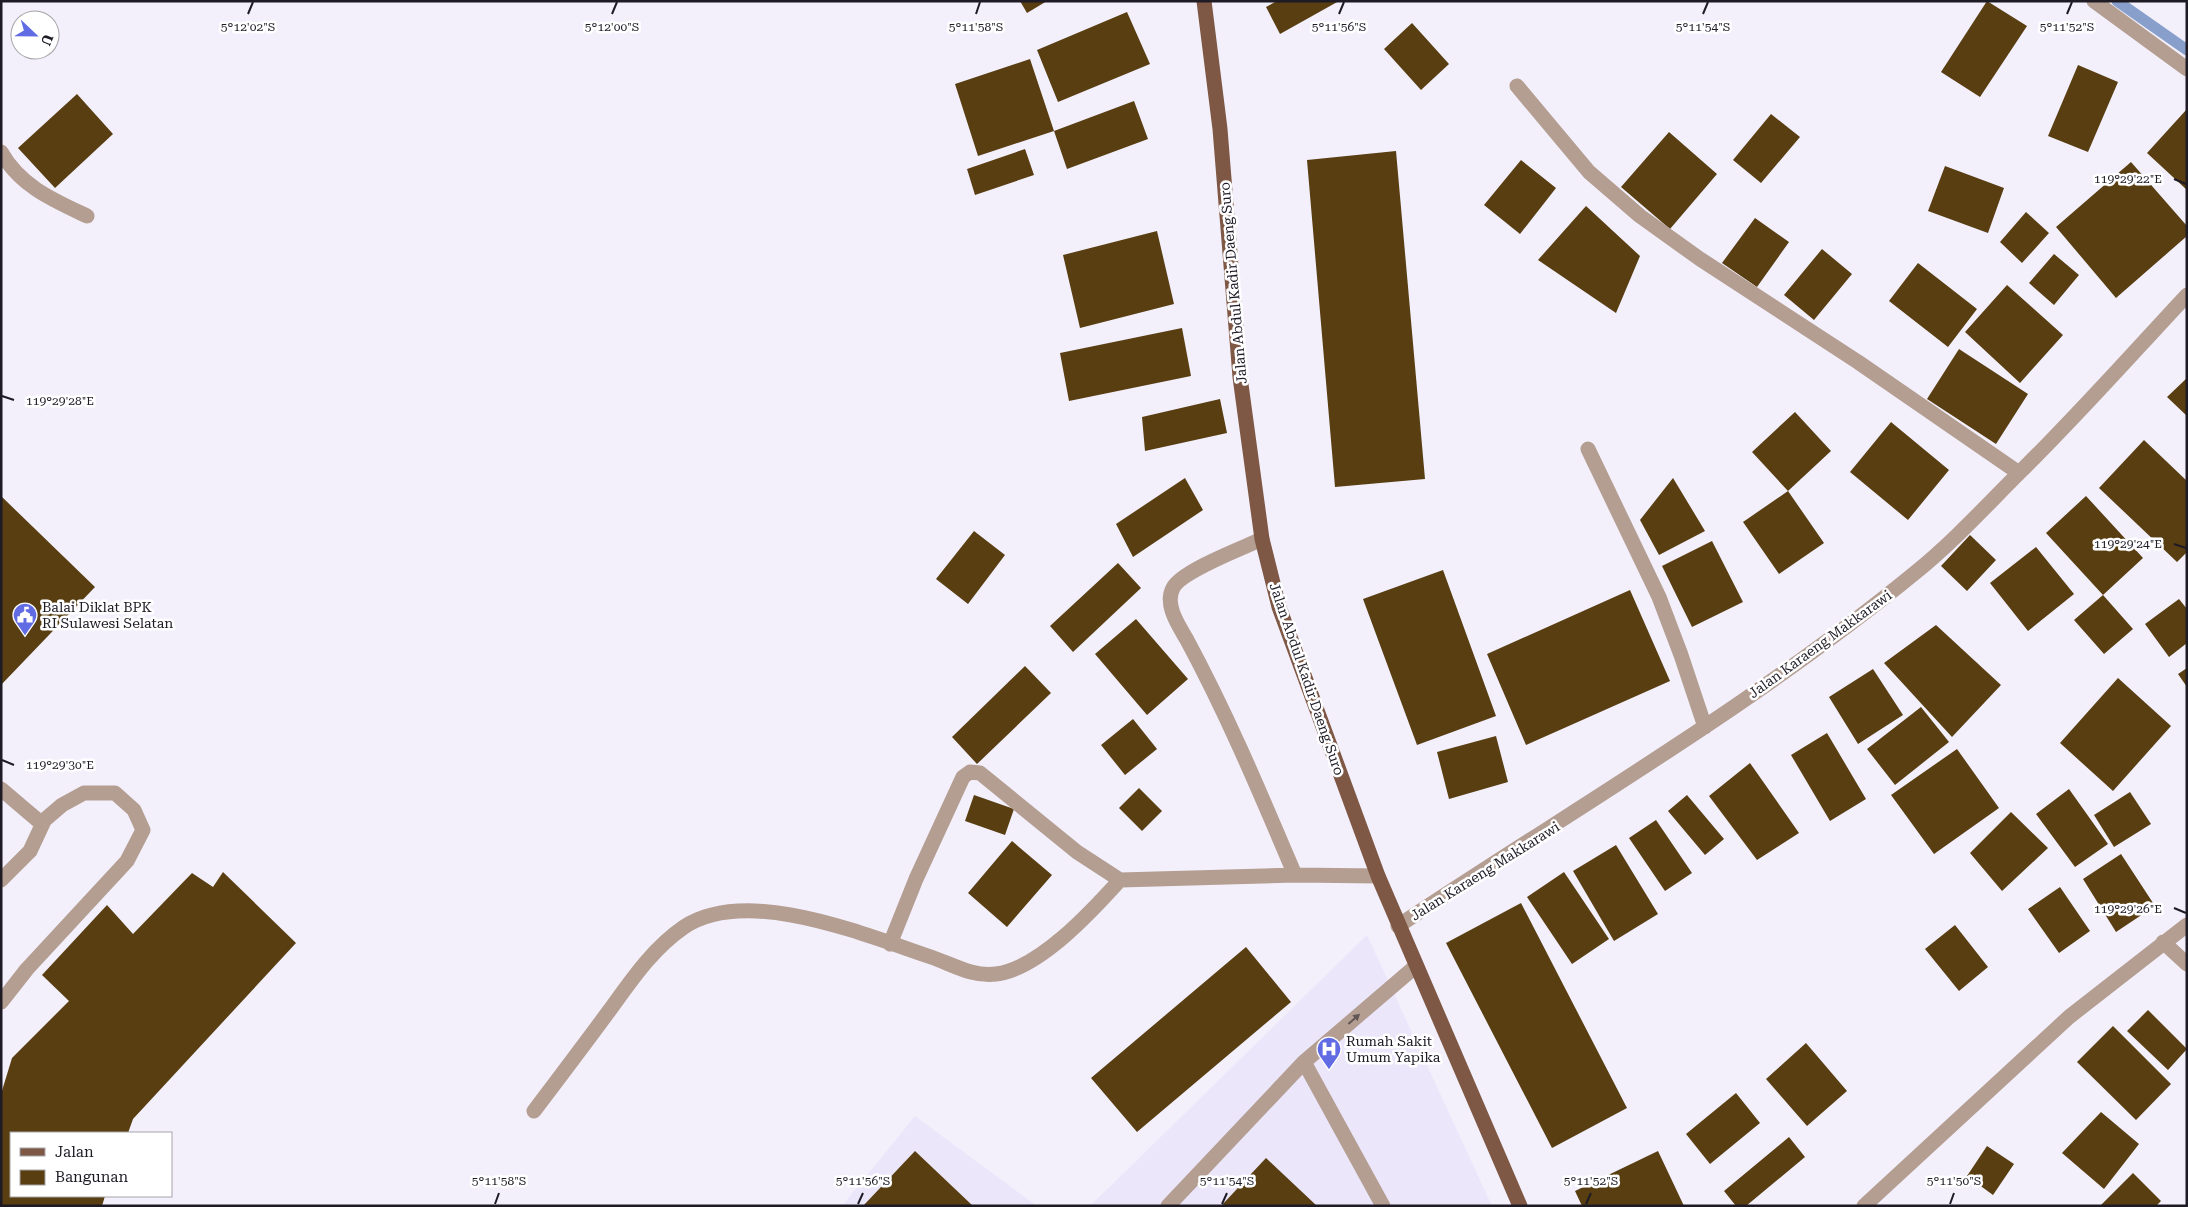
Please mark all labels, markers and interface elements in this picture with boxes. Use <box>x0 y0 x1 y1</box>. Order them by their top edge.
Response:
north arrow <box>10 10 60 60</box>
text: 5°12'02"S <box>221 20 275 34</box>
text: 5°12'00"S <box>585 20 639 34</box>
text: 5°11'58"S <box>949 20 1003 34</box>
text: 5°11'56"S <box>1312 20 1366 34</box>
text: 5°11'54"S <box>1676 20 1730 34</box>
text: 5°11'52"S <box>2040 20 2094 34</box>
text: U <box>38 32 56 48</box>
text: 119°29'22"E <box>2094 172 2162 186</box>
street label: Jalan Abdul Kadir Daeng Suro <box>1216 181 1250 385</box>
text: 119°29'28"E <box>26 394 94 408</box>
text: 119°29'24"E <box>2094 537 2162 551</box>
street label: Jalan Abdul Kadir Daeng Suro <box>1266 581 1348 777</box>
street label: Jalan Karaeng Makkarawi <box>1745 586 1895 701</box>
place label: Balai Diklat BPK RI Sulawesi Selatan <box>42 599 173 631</box>
public building icon: Balai Diklat BPK RI Sulawesi Selatan <box>12 602 38 636</box>
text: 119°29'30"E <box>26 758 94 772</box>
street label: Jalan Karaeng Makkarawi <box>1408 818 1563 924</box>
text: 119°29'26"E <box>2094 902 2162 916</box>
one-way arrow <box>1348 1013 1360 1025</box>
place label: Rumah Sakit Umum Yapika <box>1346 1033 1441 1065</box>
hospital icon: Rumah Sakit Umum Yapika <box>1316 1036 1342 1070</box>
legend <box>10 1132 172 1197</box>
text: Jalan <box>55 1143 94 1161</box>
text: Bangunan <box>55 1168 128 1186</box>
text: 5°11'58"S <box>472 1174 526 1188</box>
text: 5°11'56"S <box>836 1174 890 1188</box>
text: 5°11'54"S <box>1200 1174 1254 1188</box>
text: 5°11'52"S <box>1564 1174 1618 1188</box>
text: 5°11'50"S <box>1927 1174 1981 1188</box>

